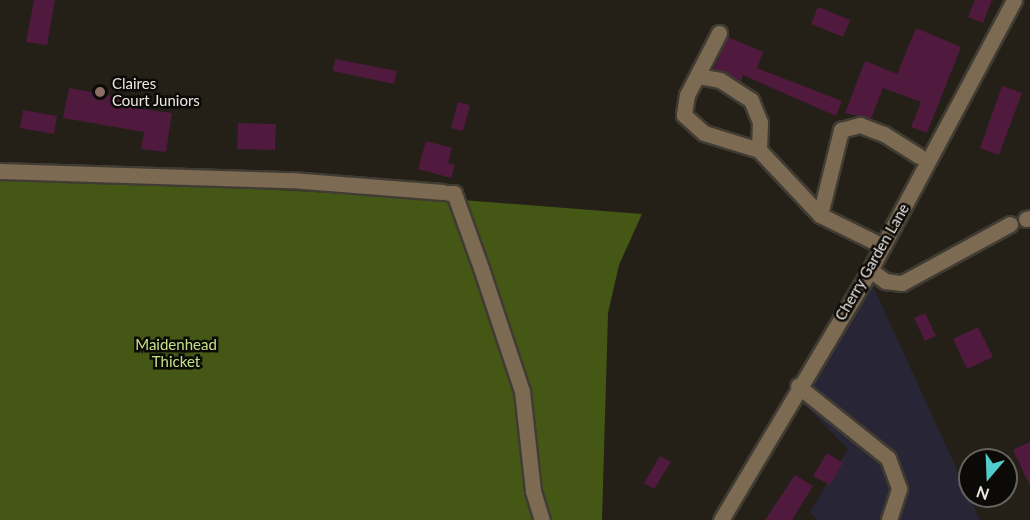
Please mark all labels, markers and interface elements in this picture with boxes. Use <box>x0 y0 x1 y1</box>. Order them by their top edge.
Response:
place label: Claires Court Juniors <box>112 74 200 109</box>
marker: Claires Court Juniors <box>93 85 107 99</box>
street label: Cherry Garden Lane <box>831 200 913 324</box>
park label: Maidenhead Thicket <box>135 335 217 370</box>
north arrow <box>958 448 1018 508</box>
text: N <box>974 483 992 505</box>

